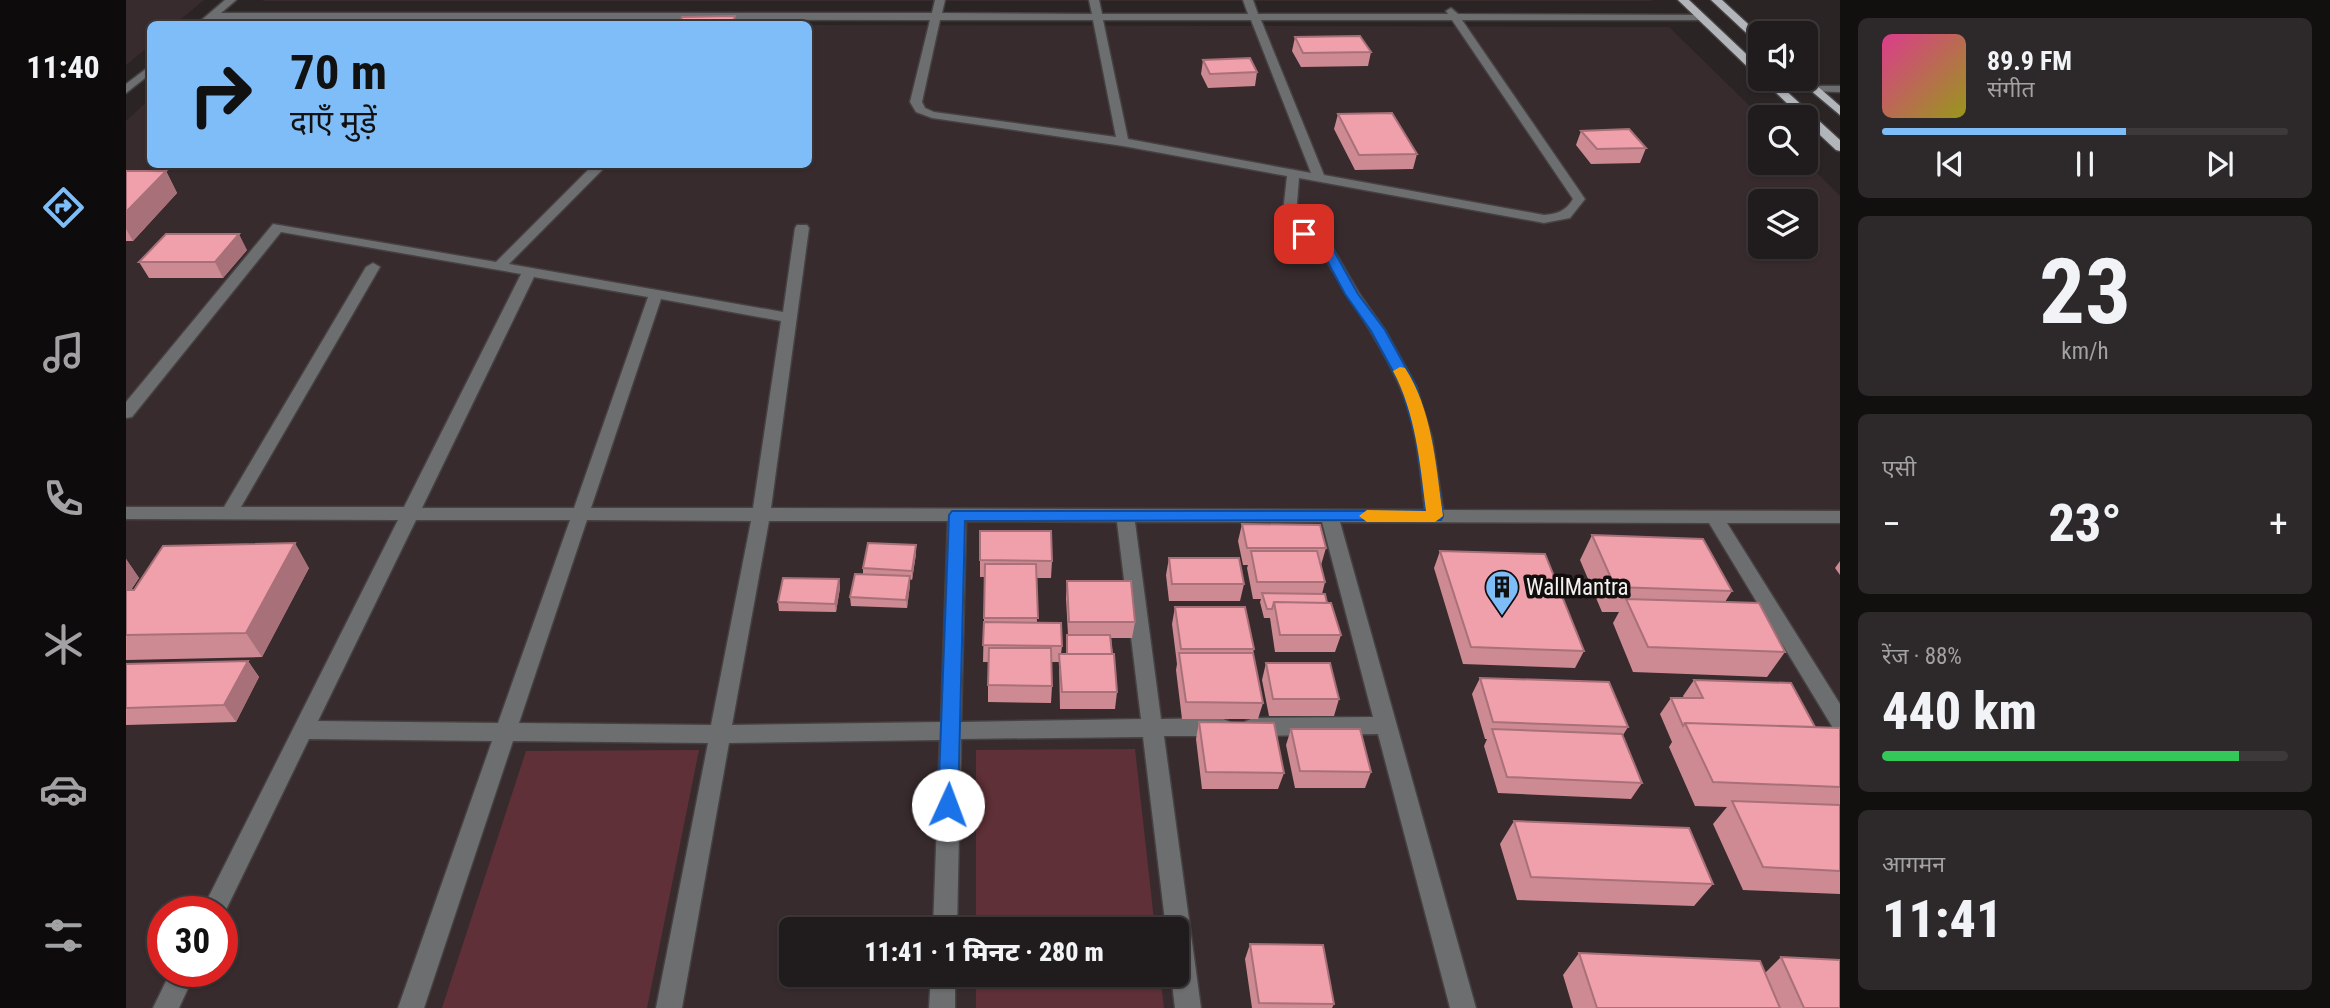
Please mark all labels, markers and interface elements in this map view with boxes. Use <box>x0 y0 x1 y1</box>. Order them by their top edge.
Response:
map controls <box>1748 21 1818 259</box>
button: sound <box>1748 21 1818 91</box>
text: 70 m <box>290 44 387 101</box>
text: 89.9 FM <box>1987 46 2072 76</box>
text: 11:40 <box>26 48 100 86</box>
icon: right <box>175 49 266 140</box>
text: संगीत <box>1987 76 2035 103</box>
text: दाएँ मुड़ें <box>290 103 377 141</box>
button: search <box>1748 105 1818 175</box>
icon: previous <box>1931 145 1969 183</box>
icon: pause <box>2066 145 2104 183</box>
icon: next <box>2201 145 2239 183</box>
icon: directions <box>39 183 88 232</box>
button: layers <box>1748 189 1818 259</box>
pin <box>1274 204 1334 264</box>
icon: arrive <box>1285 215 1323 253</box>
text: 23 <box>2039 239 2131 345</box>
icon: music <box>39 328 88 377</box>
text: km/h <box>2061 338 2109 365</box>
text: एसी <box>1882 455 1916 482</box>
icon: phone <box>39 474 88 523</box>
text: 23° <box>2048 493 2122 554</box>
text: − <box>1882 502 1901 546</box>
text: + <box>2269 502 2288 546</box>
building icon: WallMantra <box>1483 568 1521 617</box>
place label: WallMantra <box>1526 574 1629 601</box>
icon: climate <box>39 620 88 669</box>
text: रेंज · 88% <box>1882 643 1962 670</box>
text: 440 km <box>1882 681 2037 742</box>
icon: car <box>39 765 88 814</box>
position arrow <box>911 768 985 842</box>
text: आगमन <box>1882 851 1945 878</box>
text: 11:41 <box>1882 889 2002 950</box>
speed limit sign: 30 <box>147 896 238 987</box>
icon: filters <box>39 911 88 960</box>
text: 11:41 · 1 मिनट · 280 m <box>864 937 1104 967</box>

